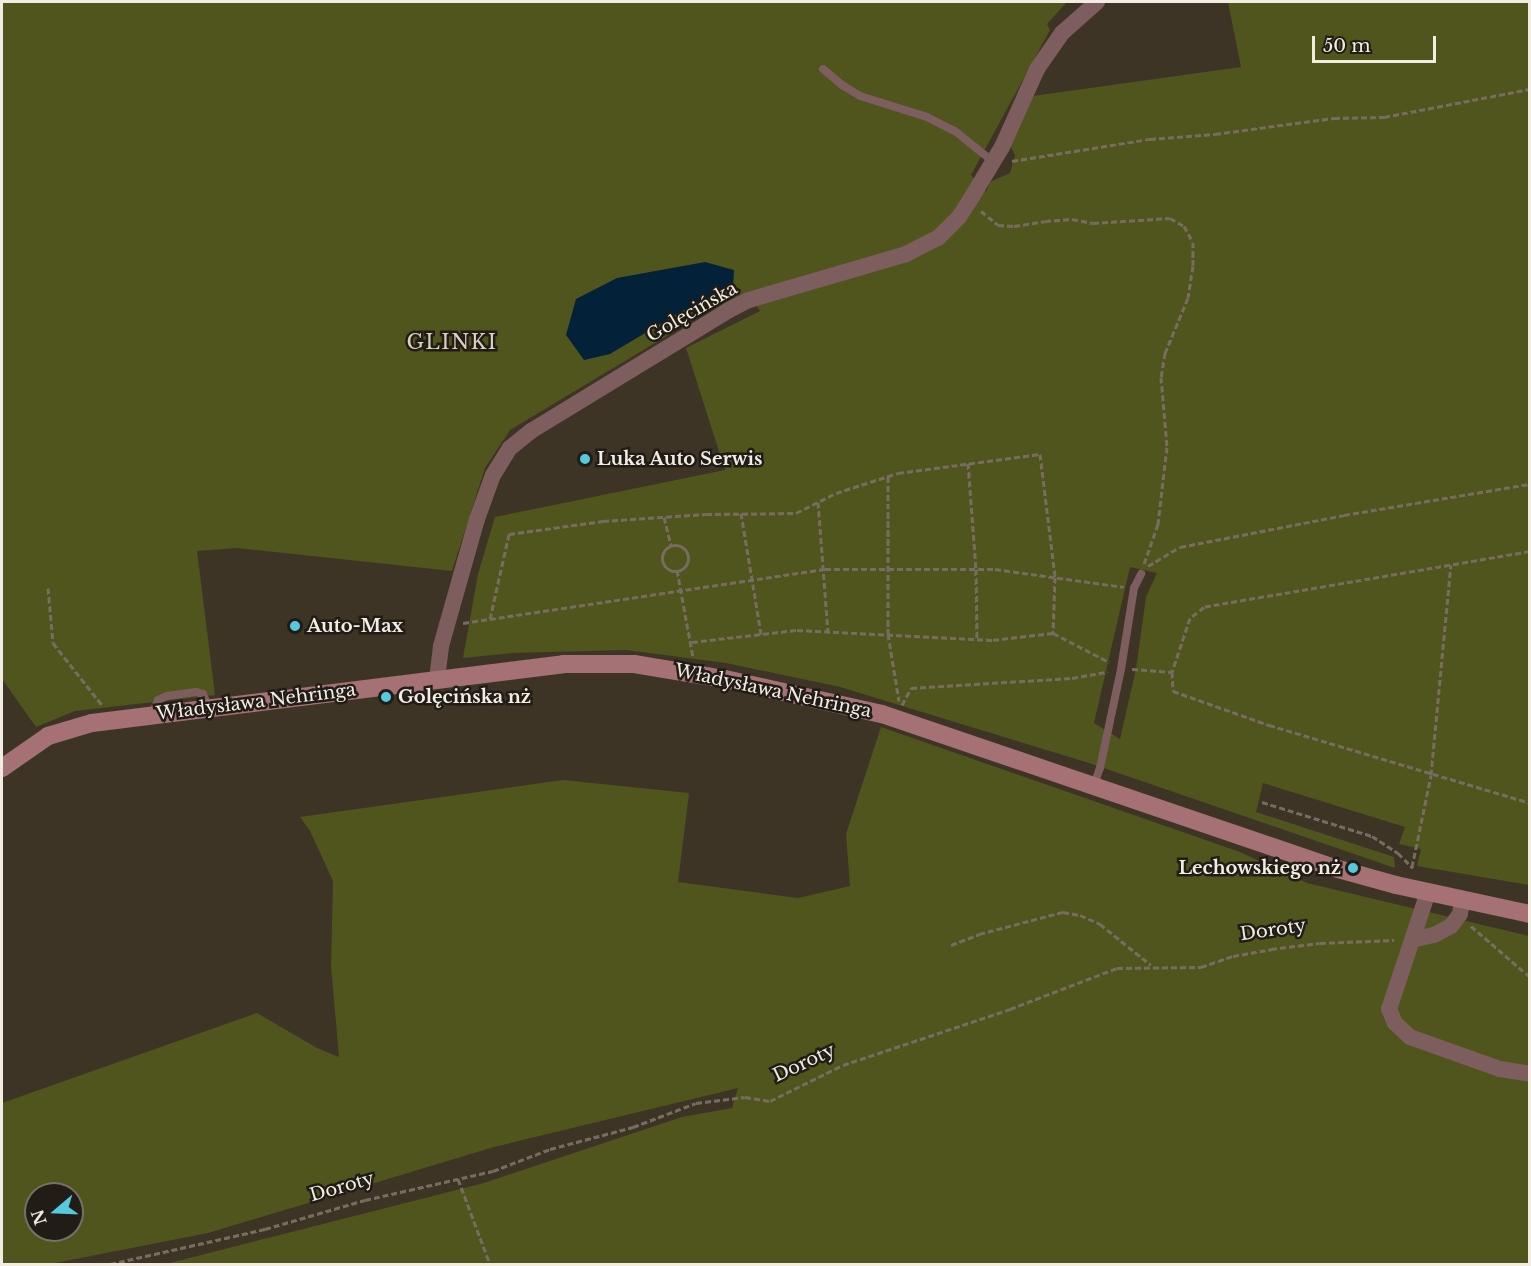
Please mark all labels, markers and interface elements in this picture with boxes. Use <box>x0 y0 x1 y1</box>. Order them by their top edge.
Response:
scale bar <box>1315 24 1440 62</box>
text: 50 m <box>1323 35 1371 57</box>
street label: Golęcińska <box>643 277 741 347</box>
district label: GLINKI <box>406 330 498 354</box>
place label: Luka Auto Serwis <box>597 448 763 470</box>
marker: Luka Auto Serwis <box>578 452 592 466</box>
place label: Auto-Max <box>307 615 403 637</box>
marker: Auto-Max <box>288 619 302 633</box>
street label: Władysława Nehringa <box>672 660 874 722</box>
street label: Władysława Nehringa <box>155 679 357 725</box>
place label: Golęcińska nż <box>398 686 531 708</box>
marker: Golęcińska nż <box>379 690 393 704</box>
place label: Lechowskiego nż <box>1178 857 1341 879</box>
marker: Lechowskiego nż <box>1346 861 1360 875</box>
street label: Doroty <box>1239 915 1307 945</box>
street label: Doroty <box>769 1039 839 1087</box>
street label: Doroty <box>307 1168 377 1206</box>
north arrow <box>24 1182 84 1242</box>
text: N <box>27 1207 51 1228</box>

